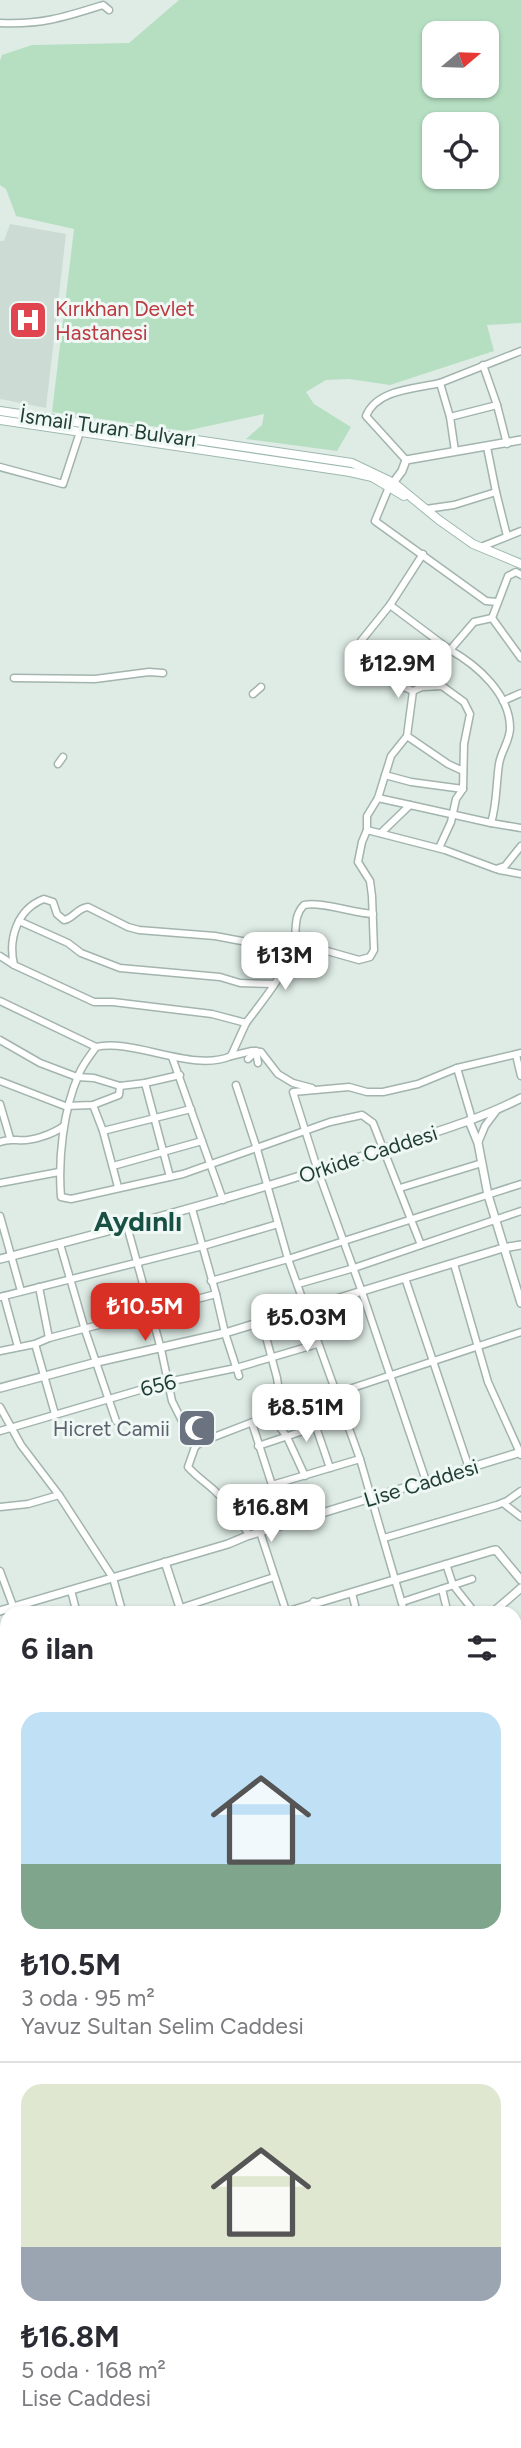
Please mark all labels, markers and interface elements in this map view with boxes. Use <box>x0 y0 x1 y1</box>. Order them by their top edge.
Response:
north arrow <box>422 21 499 98</box>
map controls <box>422 21 499 189</box>
button: locate <box>422 112 499 189</box>
place label: Kırıkhan Devlet Hastanesi <box>55 296 195 345</box>
hospital icon: Kırıkhan Devlet Hastanesi <box>7 299 49 341</box>
street label: İsmail Turan Bulvarı <box>18 402 198 452</box>
pin: ₺12.9M <box>341 640 455 700</box>
text: ₺12.9M <box>361 649 435 677</box>
pin: ₺13M <box>244 932 326 992</box>
text: ₺13M <box>257 941 313 969</box>
street label: Orkide Caddesi <box>296 1120 440 1188</box>
district label: Aydınlı <box>94 1204 182 1238</box>
pin: ₺10.5M <box>88 1284 202 1343</box>
text: ₺10.5M <box>107 1292 183 1320</box>
pin: ₺5.03M <box>250 1294 364 1354</box>
text: ₺5.03M <box>267 1303 347 1331</box>
street label: 656 <box>138 1369 179 1401</box>
pin: ₺8.51M <box>249 1384 363 1444</box>
text: ₺8.51M <box>268 1393 344 1421</box>
mosque icon: Hicret Camii <box>176 1407 218 1449</box>
place label: Hicret Camii <box>53 1416 170 1441</box>
street label: Lise Caddesi <box>361 1454 481 1512</box>
pin: ₺16.8M <box>214 1484 328 1544</box>
text: ₺16.8M <box>233 1493 309 1521</box>
icon: filters <box>463 1629 501 1667</box>
text: 6 ilan <box>21 1630 94 1667</box>
icon: home <box>198 1757 324 1883</box>
text: ₺10.5M <box>21 1946 121 1983</box>
text: 3 oda · 95 m² <box>21 1984 155 2012</box>
text: Yavuz Sultan Selim Caddesi <box>21 2012 304 2040</box>
icon: home <box>198 2129 324 2255</box>
text: ₺16.8M <box>21 2318 120 2355</box>
text: 5 oda · 168 m² <box>21 2356 166 2384</box>
text: Lise Caddesi <box>21 2384 151 2412</box>

